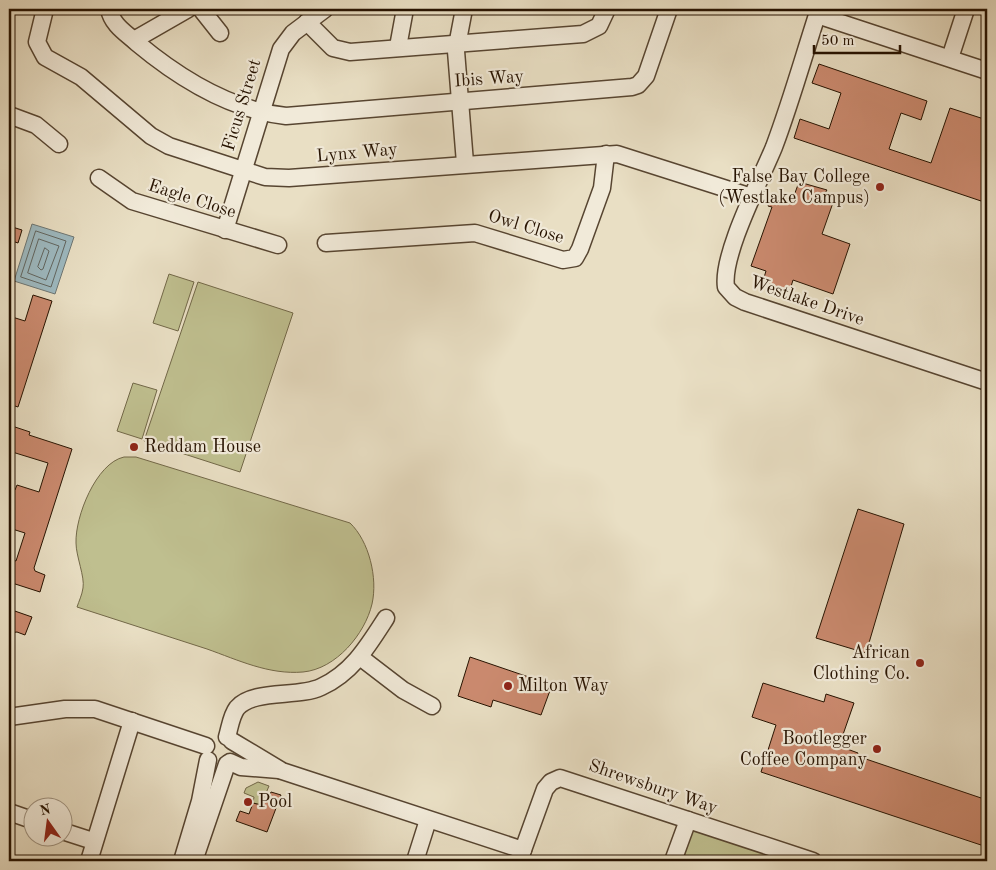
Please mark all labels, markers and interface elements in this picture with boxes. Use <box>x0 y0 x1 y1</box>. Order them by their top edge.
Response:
scale bar <box>814 22 900 54</box>
text: 50 m <box>821 34 855 49</box>
street label: Ficus Street <box>219 57 265 153</box>
street label: Ibis Way <box>453 68 525 90</box>
street label: Lynx Way <box>316 140 399 166</box>
place label: False Bay College (Westlake Campus) <box>718 168 870 207</box>
street label: Eagle Close <box>146 176 238 222</box>
marker: False Bay College (Westlake Campus) <box>874 181 886 193</box>
street label: Owl Close <box>486 207 566 247</box>
street label: Westlake Drive <box>748 273 866 329</box>
place label: Reddam House <box>144 438 261 456</box>
marker: Reddam House <box>128 441 140 453</box>
place label: African Clothing Co. <box>813 644 910 683</box>
marker: African Clothing Co. <box>914 657 926 669</box>
place label: Milton Way <box>518 677 609 695</box>
marker: Milton Way <box>502 680 514 692</box>
place label: Bootlegger Coffee Company <box>740 730 868 769</box>
marker: Bootlegger Coffee Company <box>871 743 883 755</box>
street label: Shrewsbury Way <box>586 756 720 818</box>
place label: Pool <box>258 793 292 811</box>
marker: Pool <box>242 796 254 808</box>
north arrow <box>22 798 72 848</box>
text: N <box>38 802 52 818</box>

